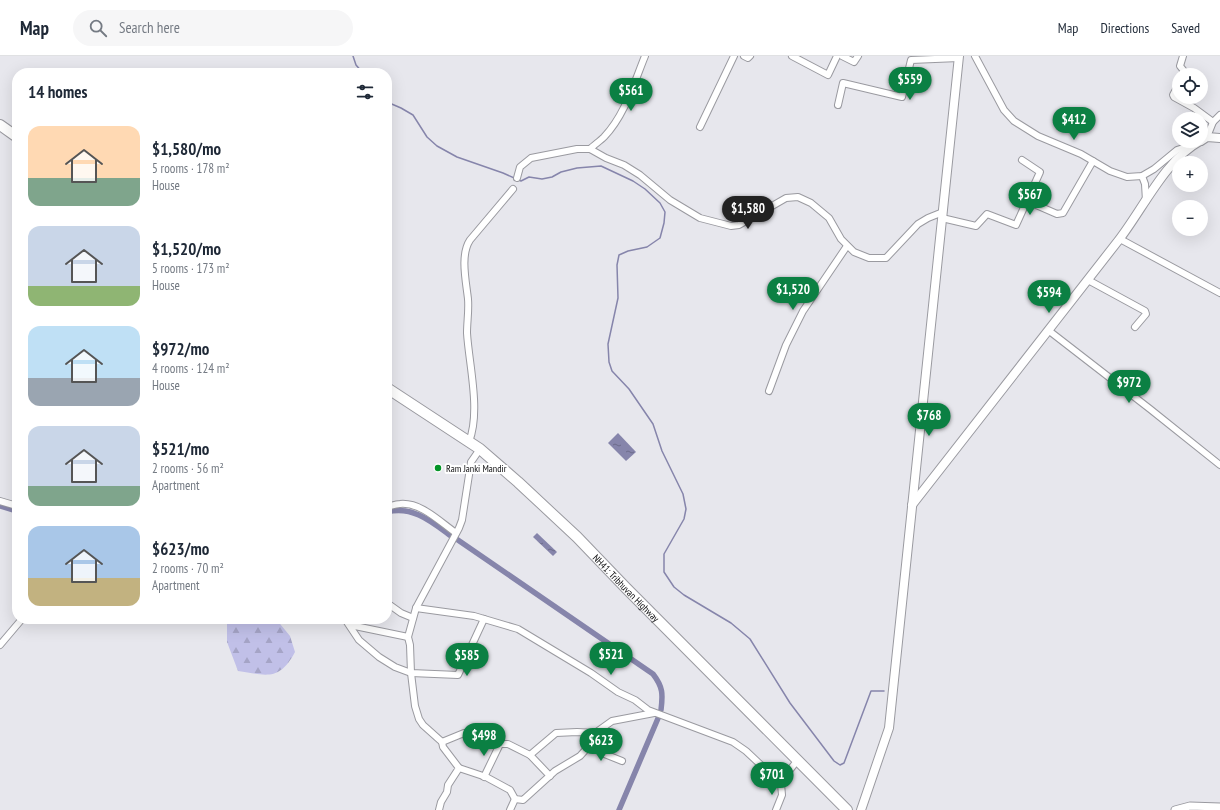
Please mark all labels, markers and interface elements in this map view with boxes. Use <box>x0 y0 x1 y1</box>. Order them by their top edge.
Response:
search box <box>73 10 353 46</box>
text: Map <box>20 16 49 40</box>
icon: search <box>87 17 109 39</box>
text: Search here <box>119 18 180 37</box>
text: Map <box>1058 19 1078 37</box>
text: Directions <box>1100 19 1149 37</box>
text: Saved <box>1171 19 1200 37</box>
pin: $559 <box>886 67 934 101</box>
map controls <box>1172 68 1208 236</box>
button: locate <box>1172 68 1208 104</box>
text: $559 <box>898 71 922 88</box>
pin: $561 <box>607 78 655 112</box>
text: 14 homes <box>28 81 87 103</box>
icon: filters <box>354 81 376 103</box>
text: $561 <box>619 82 643 99</box>
pin: $412 <box>1050 107 1098 141</box>
text: $412 <box>1062 111 1086 128</box>
button: layers <box>1172 112 1208 148</box>
text: $1,580/mo <box>152 138 221 160</box>
icon: home <box>60 142 108 190</box>
button: + <box>1172 156 1208 192</box>
text: 5 rooms · 178 m² <box>152 160 230 177</box>
text: House <box>152 177 180 194</box>
pin: $567 <box>1006 182 1054 216</box>
text: $567 <box>1018 186 1042 203</box>
pin: $1,580 <box>715 196 781 230</box>
text: $1,580 <box>731 200 765 217</box>
button: − <box>1172 200 1208 236</box>
text: $1,520/mo <box>152 238 221 260</box>
icon: home <box>60 242 108 290</box>
text: 5 rooms · 173 m² <box>152 260 230 277</box>
text: House <box>152 277 180 294</box>
pin: $1,520 <box>760 277 826 311</box>
pin: $594 <box>1025 280 1073 314</box>
text: $1,520 <box>776 281 810 298</box>
text: $594 <box>1037 284 1061 301</box>
text: $972/mo <box>152 338 209 360</box>
icon: home <box>60 342 108 390</box>
text: 4 rooms · 124 m² <box>152 360 230 377</box>
pin: $972 <box>1105 370 1153 404</box>
text: $972 <box>1117 374 1141 391</box>
text: House <box>152 377 180 394</box>
pin: $768 <box>905 403 953 437</box>
text: $768 <box>917 407 941 424</box>
text: $521/mo <box>152 438 209 460</box>
icon: home <box>60 442 108 490</box>
text: 2 rooms · 56 m² <box>152 460 224 477</box>
place label: Ram Janki Mandir <box>446 462 507 475</box>
marker: Ram Janki Mandir <box>433 463 443 473</box>
text: Apartment <box>152 477 200 494</box>
text: $623/mo <box>152 538 209 560</box>
icon: home <box>60 542 108 590</box>
street label: NH41: Tribhuvan Highway <box>590 552 662 625</box>
text: 2 rooms · 70 m² <box>152 560 224 577</box>
text: Apartment <box>152 577 200 594</box>
pin: $521 <box>587 642 635 676</box>
pin: $585 <box>443 643 491 677</box>
text: $521 <box>599 646 623 663</box>
text: $585 <box>455 647 479 664</box>
pin: $498 <box>460 723 508 757</box>
text: $498 <box>472 727 496 744</box>
pin: $623 <box>577 728 625 762</box>
text: $623 <box>589 732 613 749</box>
pin: $701 <box>748 762 796 796</box>
text: $701 <box>760 766 784 783</box>

